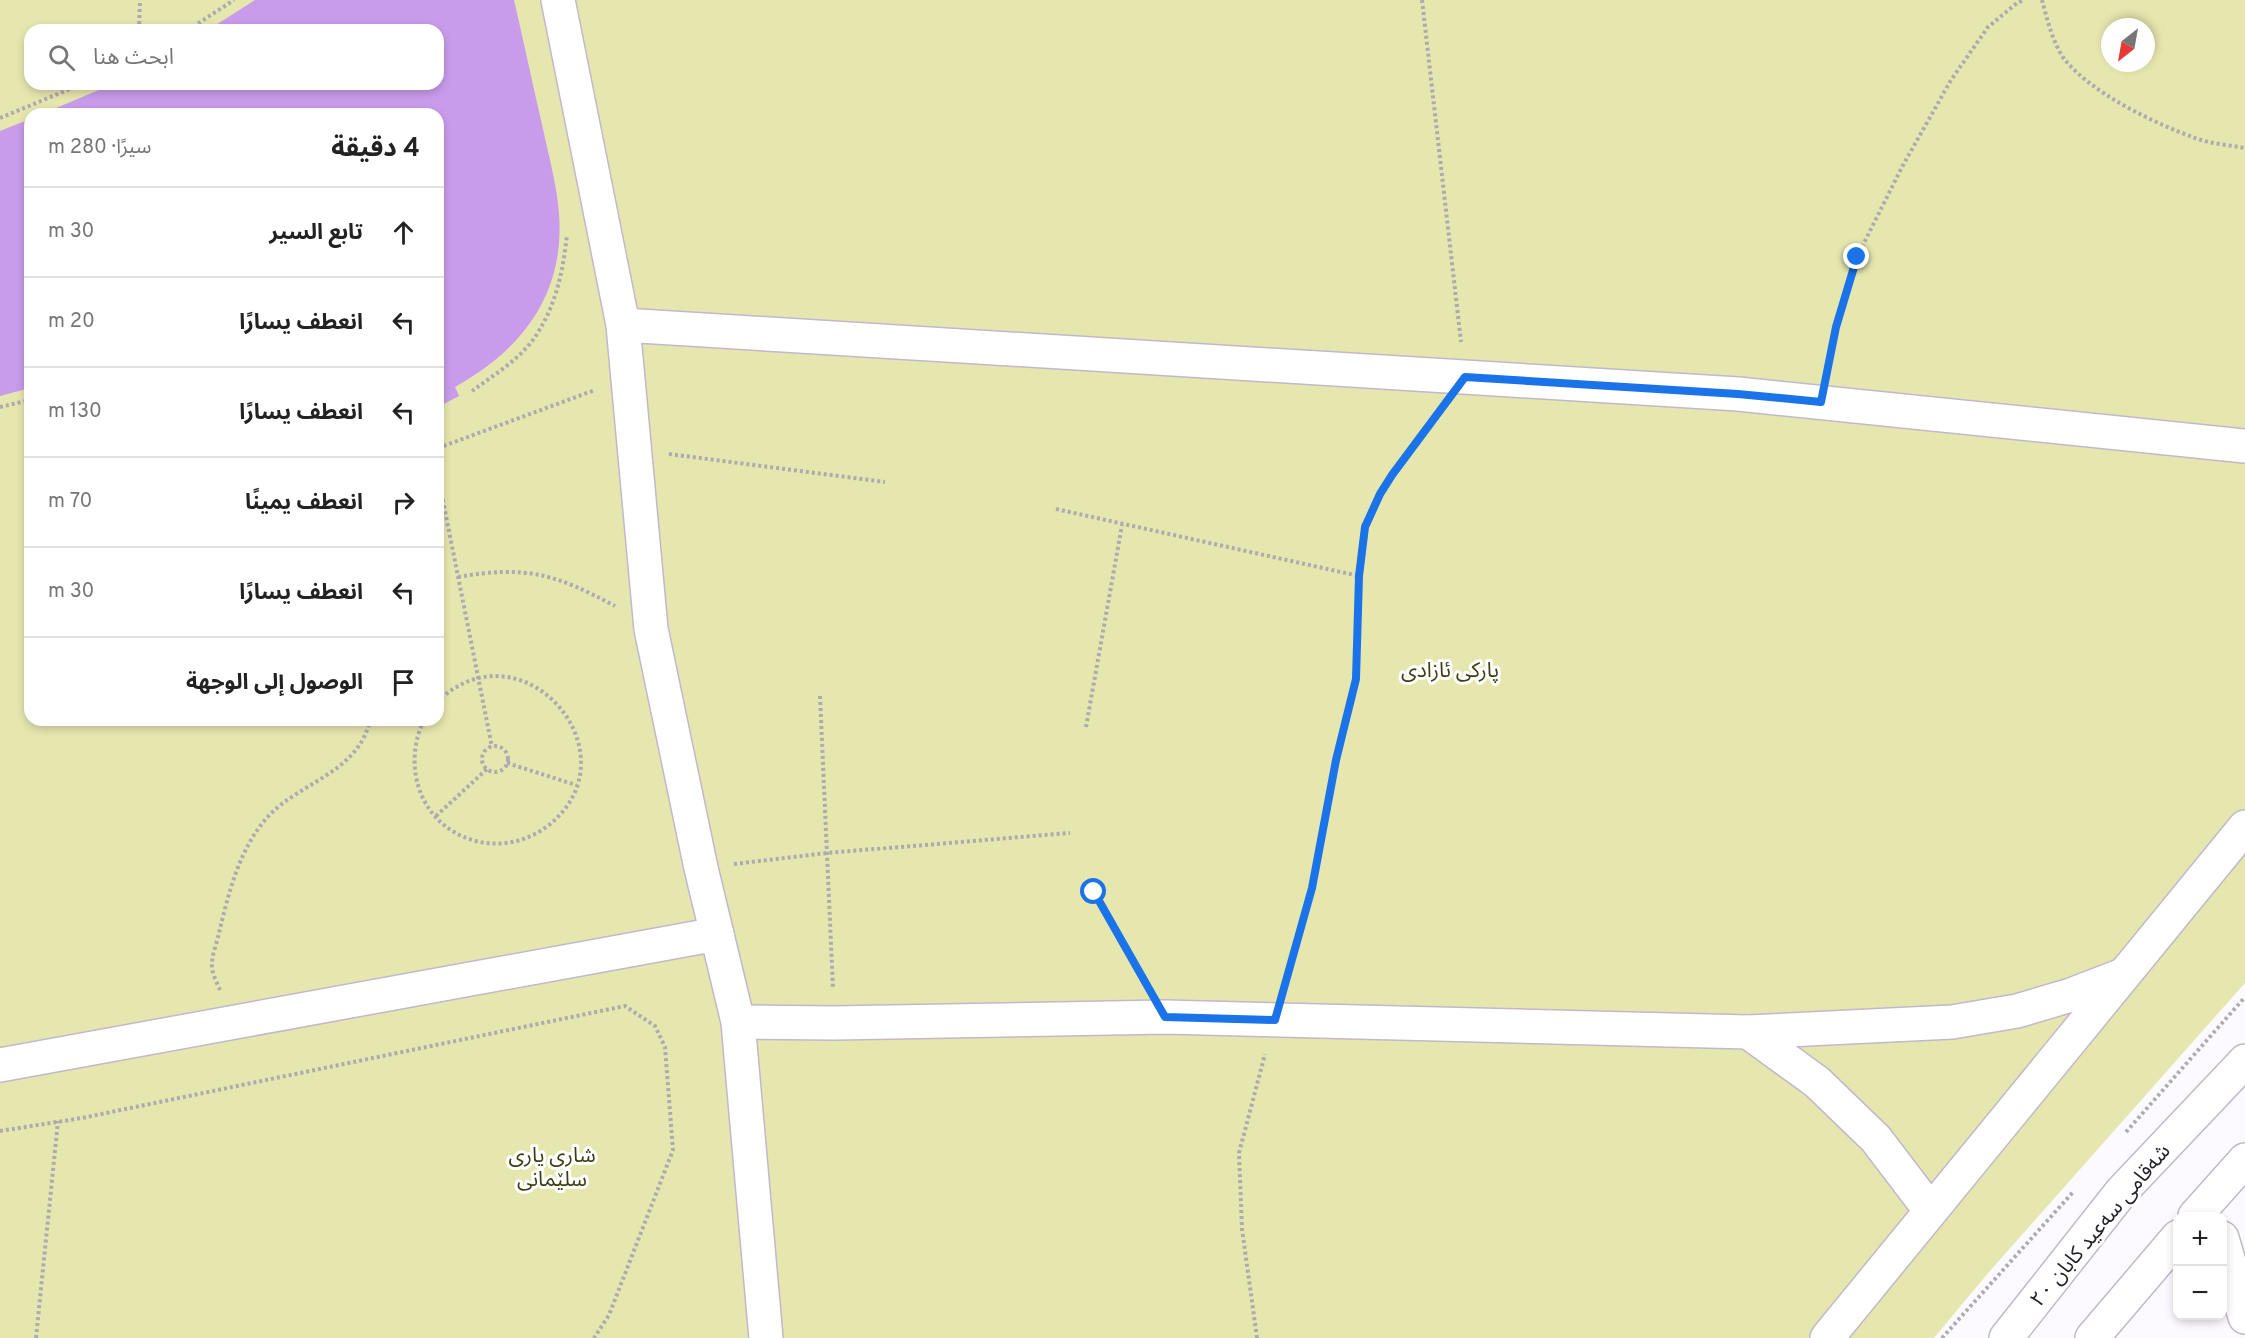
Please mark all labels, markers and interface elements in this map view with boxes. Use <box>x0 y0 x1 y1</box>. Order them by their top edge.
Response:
north arrow <box>2101 18 2155 72</box>
search box <box>24 24 444 90</box>
icon: search <box>45 41 78 74</box>
text: ابحث هنا <box>93 45 174 72</box>
text: 4 دقيقة <box>331 133 420 166</box>
text: سيرًا · 280 m <box>48 135 152 161</box>
icon: ahead <box>387 216 420 249</box>
text: 30 m <box>48 219 94 245</box>
text: تابع السير <box>269 220 363 247</box>
route end <box>1843 243 1869 269</box>
icon: left <box>387 306 420 339</box>
text: 20 m <box>48 309 95 335</box>
text: انعطف يسارًا <box>239 310 363 337</box>
icon: left <box>387 396 420 429</box>
text: 130 m <box>48 399 102 425</box>
text: انعطف يسارًا <box>239 400 363 427</box>
icon: right <box>387 486 420 519</box>
text: 70 m <box>48 489 92 515</box>
text: انعطف يمينًا <box>245 490 363 517</box>
icon: left <box>387 576 420 609</box>
text: 30 m <box>48 579 94 605</box>
text: انعطف يسارًا <box>239 580 363 607</box>
park label: پارکی ئازادی <box>1401 658 1499 685</box>
icon: arrive <box>387 666 420 699</box>
text: الوصول إلى الوجهة <box>186 670 363 697</box>
route start <box>1080 878 1106 904</box>
street label: شەقامی سەعید کابان ٢٠ <box>2025 1139 2177 1313</box>
park label: شاری یاری سلێمانی <box>508 1143 596 1194</box>
map controls <box>2173 1212 2227 1320</box>
button: + <box>2173 1212 2227 1266</box>
button: − <box>2173 1266 2227 1320</box>

